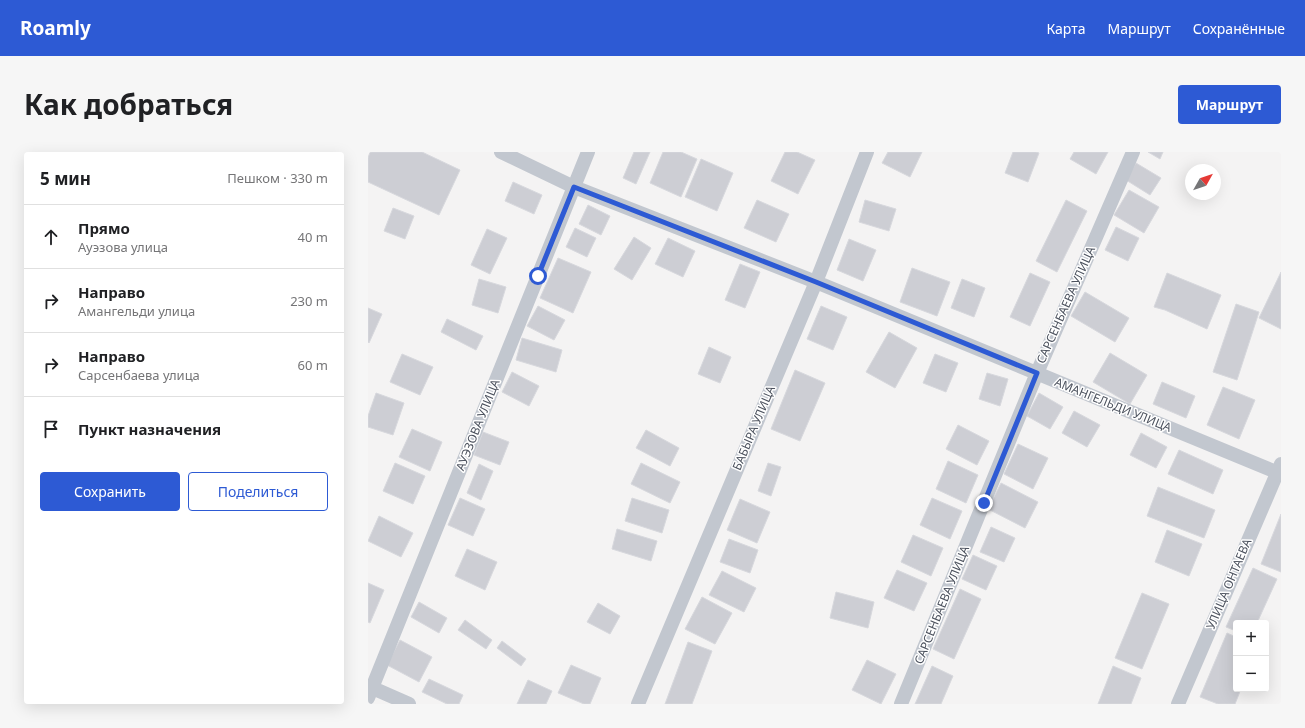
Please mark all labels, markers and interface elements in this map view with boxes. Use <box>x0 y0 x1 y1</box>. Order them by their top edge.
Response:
text: Roamly <box>20 15 91 41</box>
text: Карта <box>1046 19 1085 38</box>
text: Маршрут <box>1107 19 1171 38</box>
text: Сохранённые <box>1193 19 1285 38</box>
text: Как добраться <box>24 85 233 123</box>
button: Маршрут <box>1178 85 1281 124</box>
north arrow <box>1185 164 1221 200</box>
text: 5 мин <box>40 167 91 190</box>
text: Пешком · 330 m <box>227 169 328 187</box>
text: Прямо <box>78 218 130 238</box>
icon: ahead <box>40 226 62 248</box>
text: 40 m <box>298 228 328 246</box>
text: Ауэзова улица <box>78 238 168 256</box>
street label: САРСЕНБАЕВА УЛИЦА <box>1032 243 1099 366</box>
route start <box>529 267 547 285</box>
text: Направо <box>78 282 145 302</box>
icon: right <box>40 290 62 312</box>
text: 230 m <box>290 292 328 310</box>
text: Амангельди улица <box>78 302 195 320</box>
text: Направо <box>78 346 145 366</box>
icon: right <box>40 354 62 376</box>
text: 60 m <box>298 356 328 374</box>
text: Сарсенбаева улица <box>78 366 200 384</box>
street label: АМАНГЕЛЬДИ УЛИЦА <box>1052 373 1175 436</box>
street label: АУЭЗОВА УЛИЦА <box>451 376 504 473</box>
street label: БАБЫРА УЛИЦА <box>728 383 779 473</box>
icon: arrive <box>40 418 62 440</box>
text: Пункт назначения <box>78 419 221 439</box>
button: Сохранить <box>40 472 180 511</box>
button: Поделиться <box>188 472 328 511</box>
route end <box>975 494 993 512</box>
street label: УЛИЦА ОНТАЕВА <box>1202 535 1255 632</box>
street label: САРСЕНБАЕВА УЛИЦА <box>910 543 973 667</box>
map controls <box>1233 620 1269 692</box>
button: + <box>1233 620 1269 656</box>
button: − <box>1233 656 1269 692</box>

